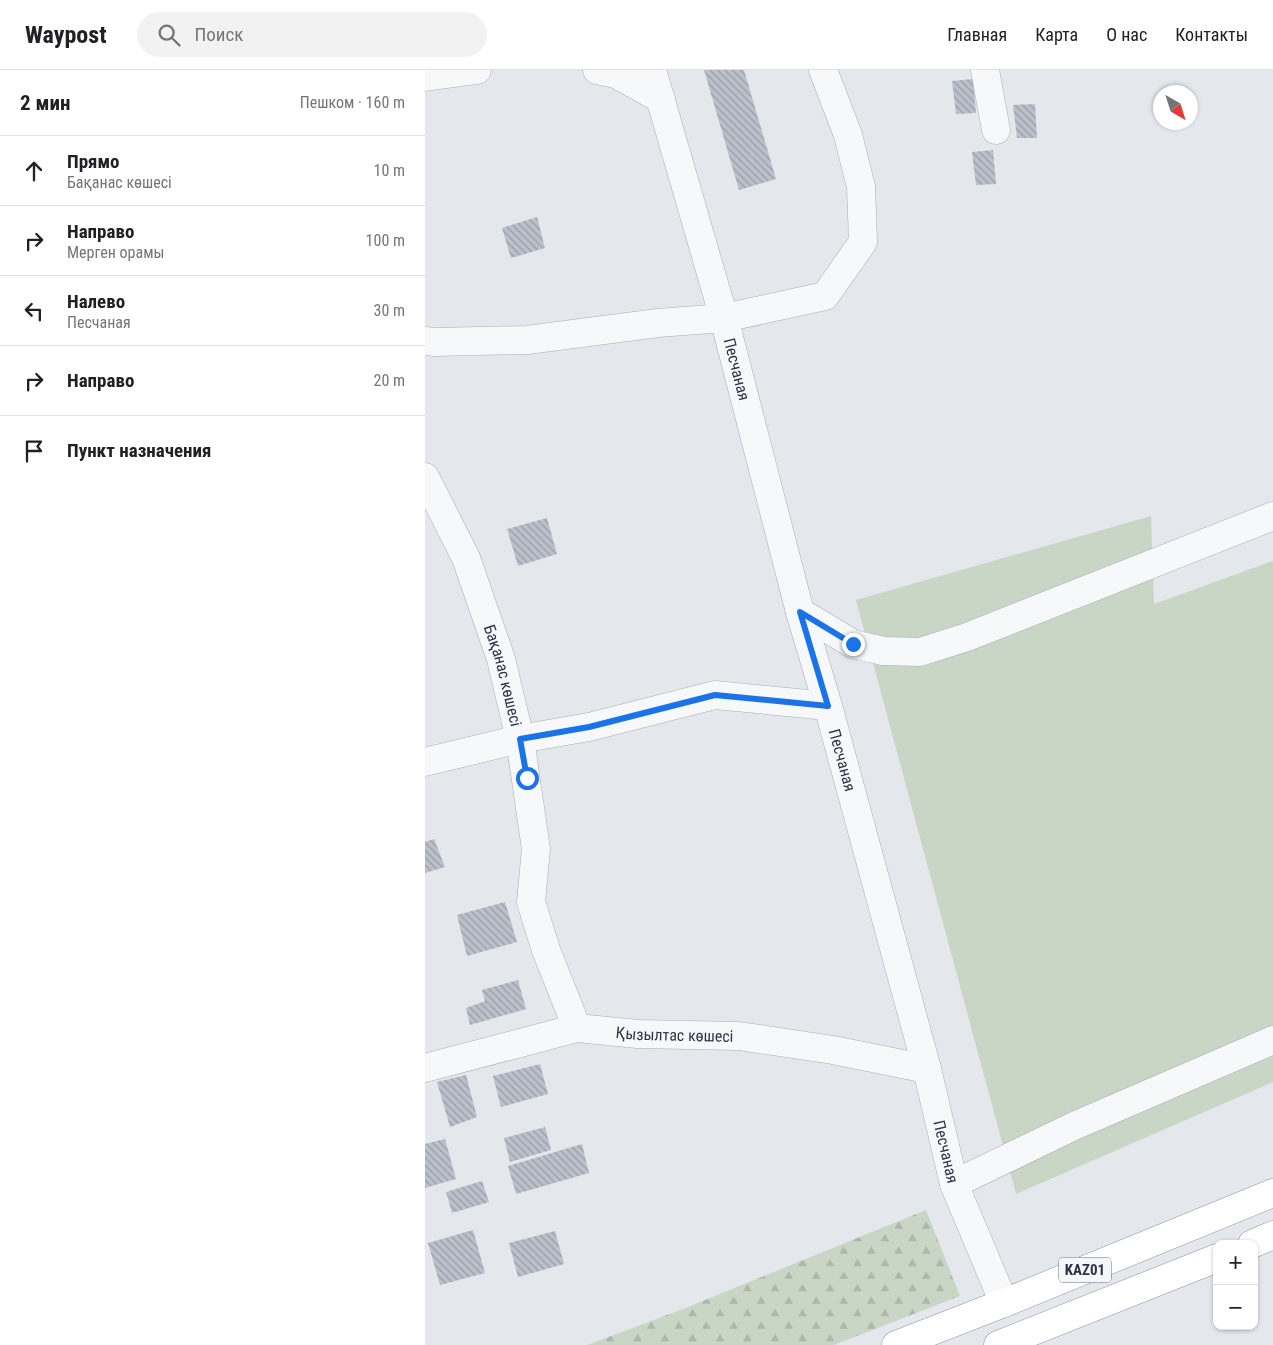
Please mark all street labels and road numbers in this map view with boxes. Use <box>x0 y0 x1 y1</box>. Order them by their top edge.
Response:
street label: Песчаная <box>720 336 754 402</box>
street label: Бақанас көшесі <box>480 622 526 728</box>
street label: Песчаная <box>825 727 860 793</box>
street label: Қызылтас көшесі <box>615 1023 734 1046</box>
street label: Песчаная <box>929 1118 962 1185</box>
road number: KАZ01 <box>1059 1258 1111 1282</box>

